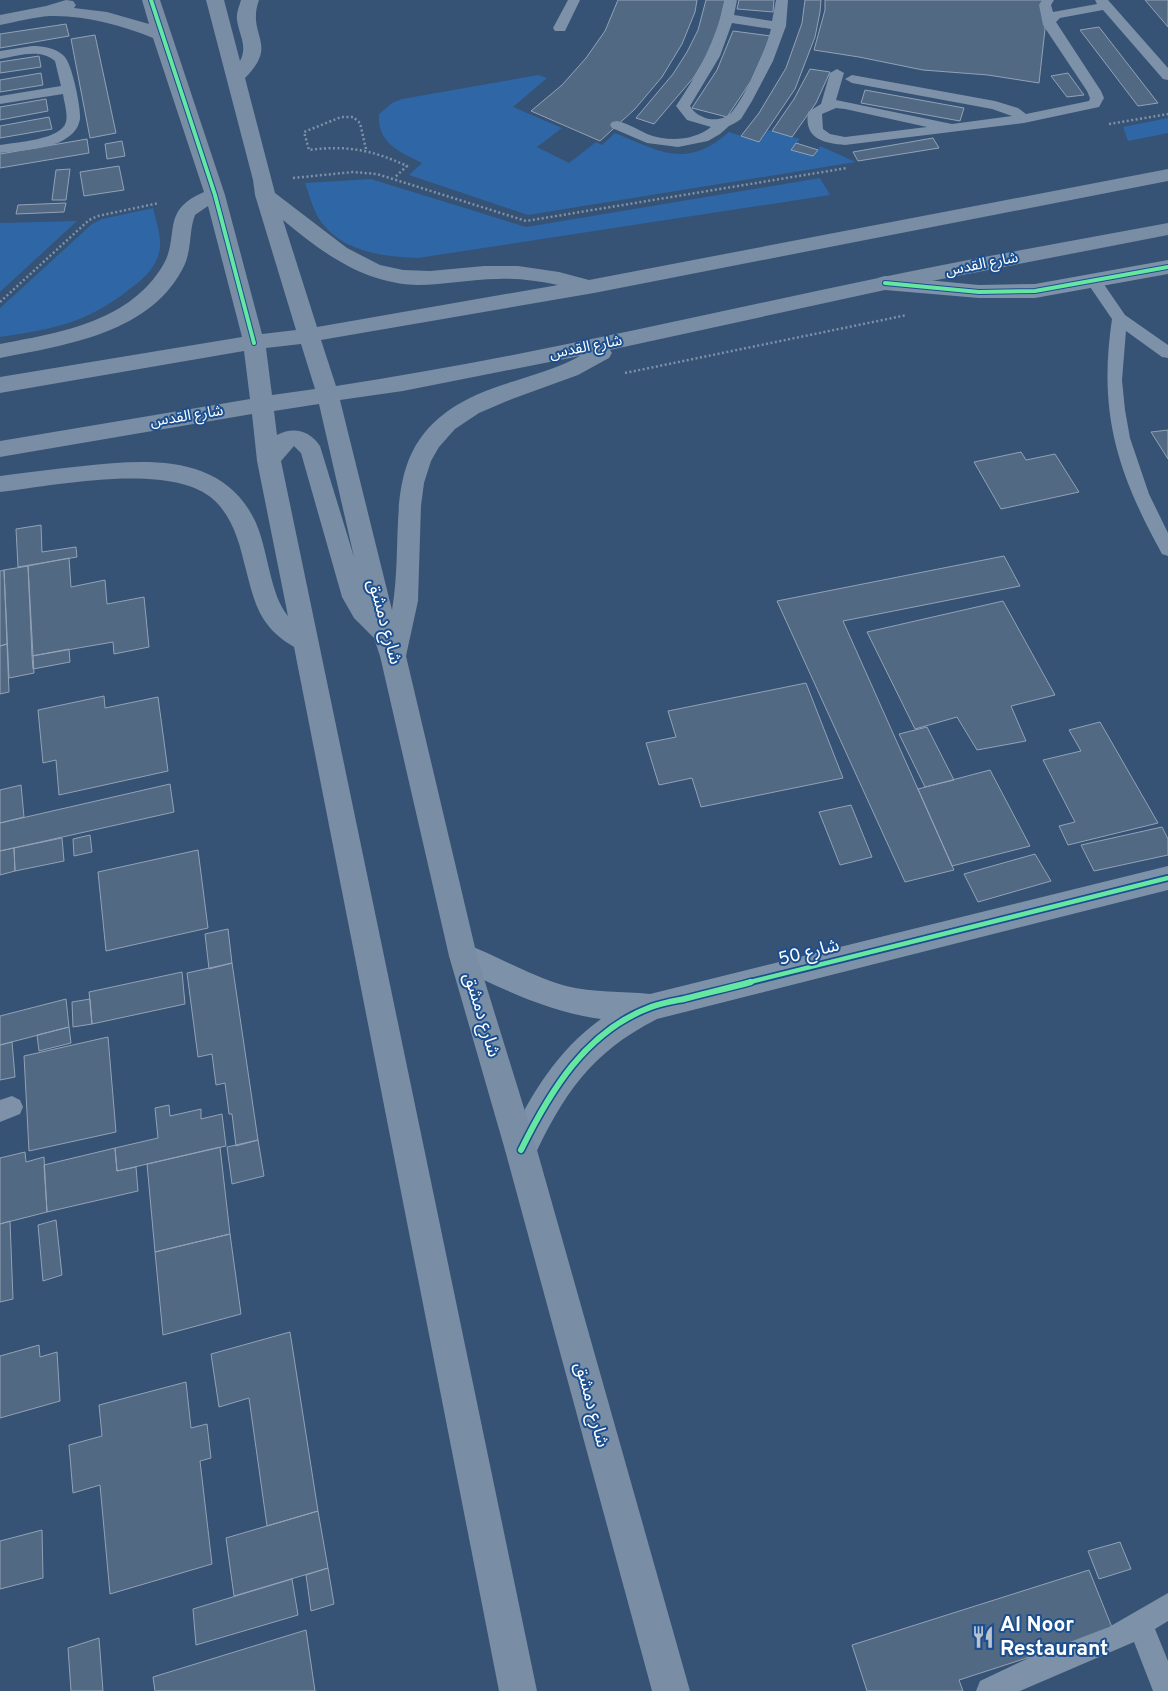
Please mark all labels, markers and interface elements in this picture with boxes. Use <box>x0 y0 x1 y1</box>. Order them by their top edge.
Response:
street label: شارع القدس <box>944 249 1020 282</box>
street label: شارع القدس <box>548 332 624 365</box>
street label: شارع القدس <box>149 402 225 433</box>
street label: شارع دمشق <box>361 577 406 667</box>
street label: شارع 50 <box>776 934 842 973</box>
street label: شارع دمشق <box>456 970 505 1060</box>
street label: شارع دمشق <box>568 1360 613 1450</box>
place label: Al Noor Restaurant <box>1000 1612 1108 1663</box>
restaurant icon: Al Noor Restaurant <box>970 1624 996 1650</box>

